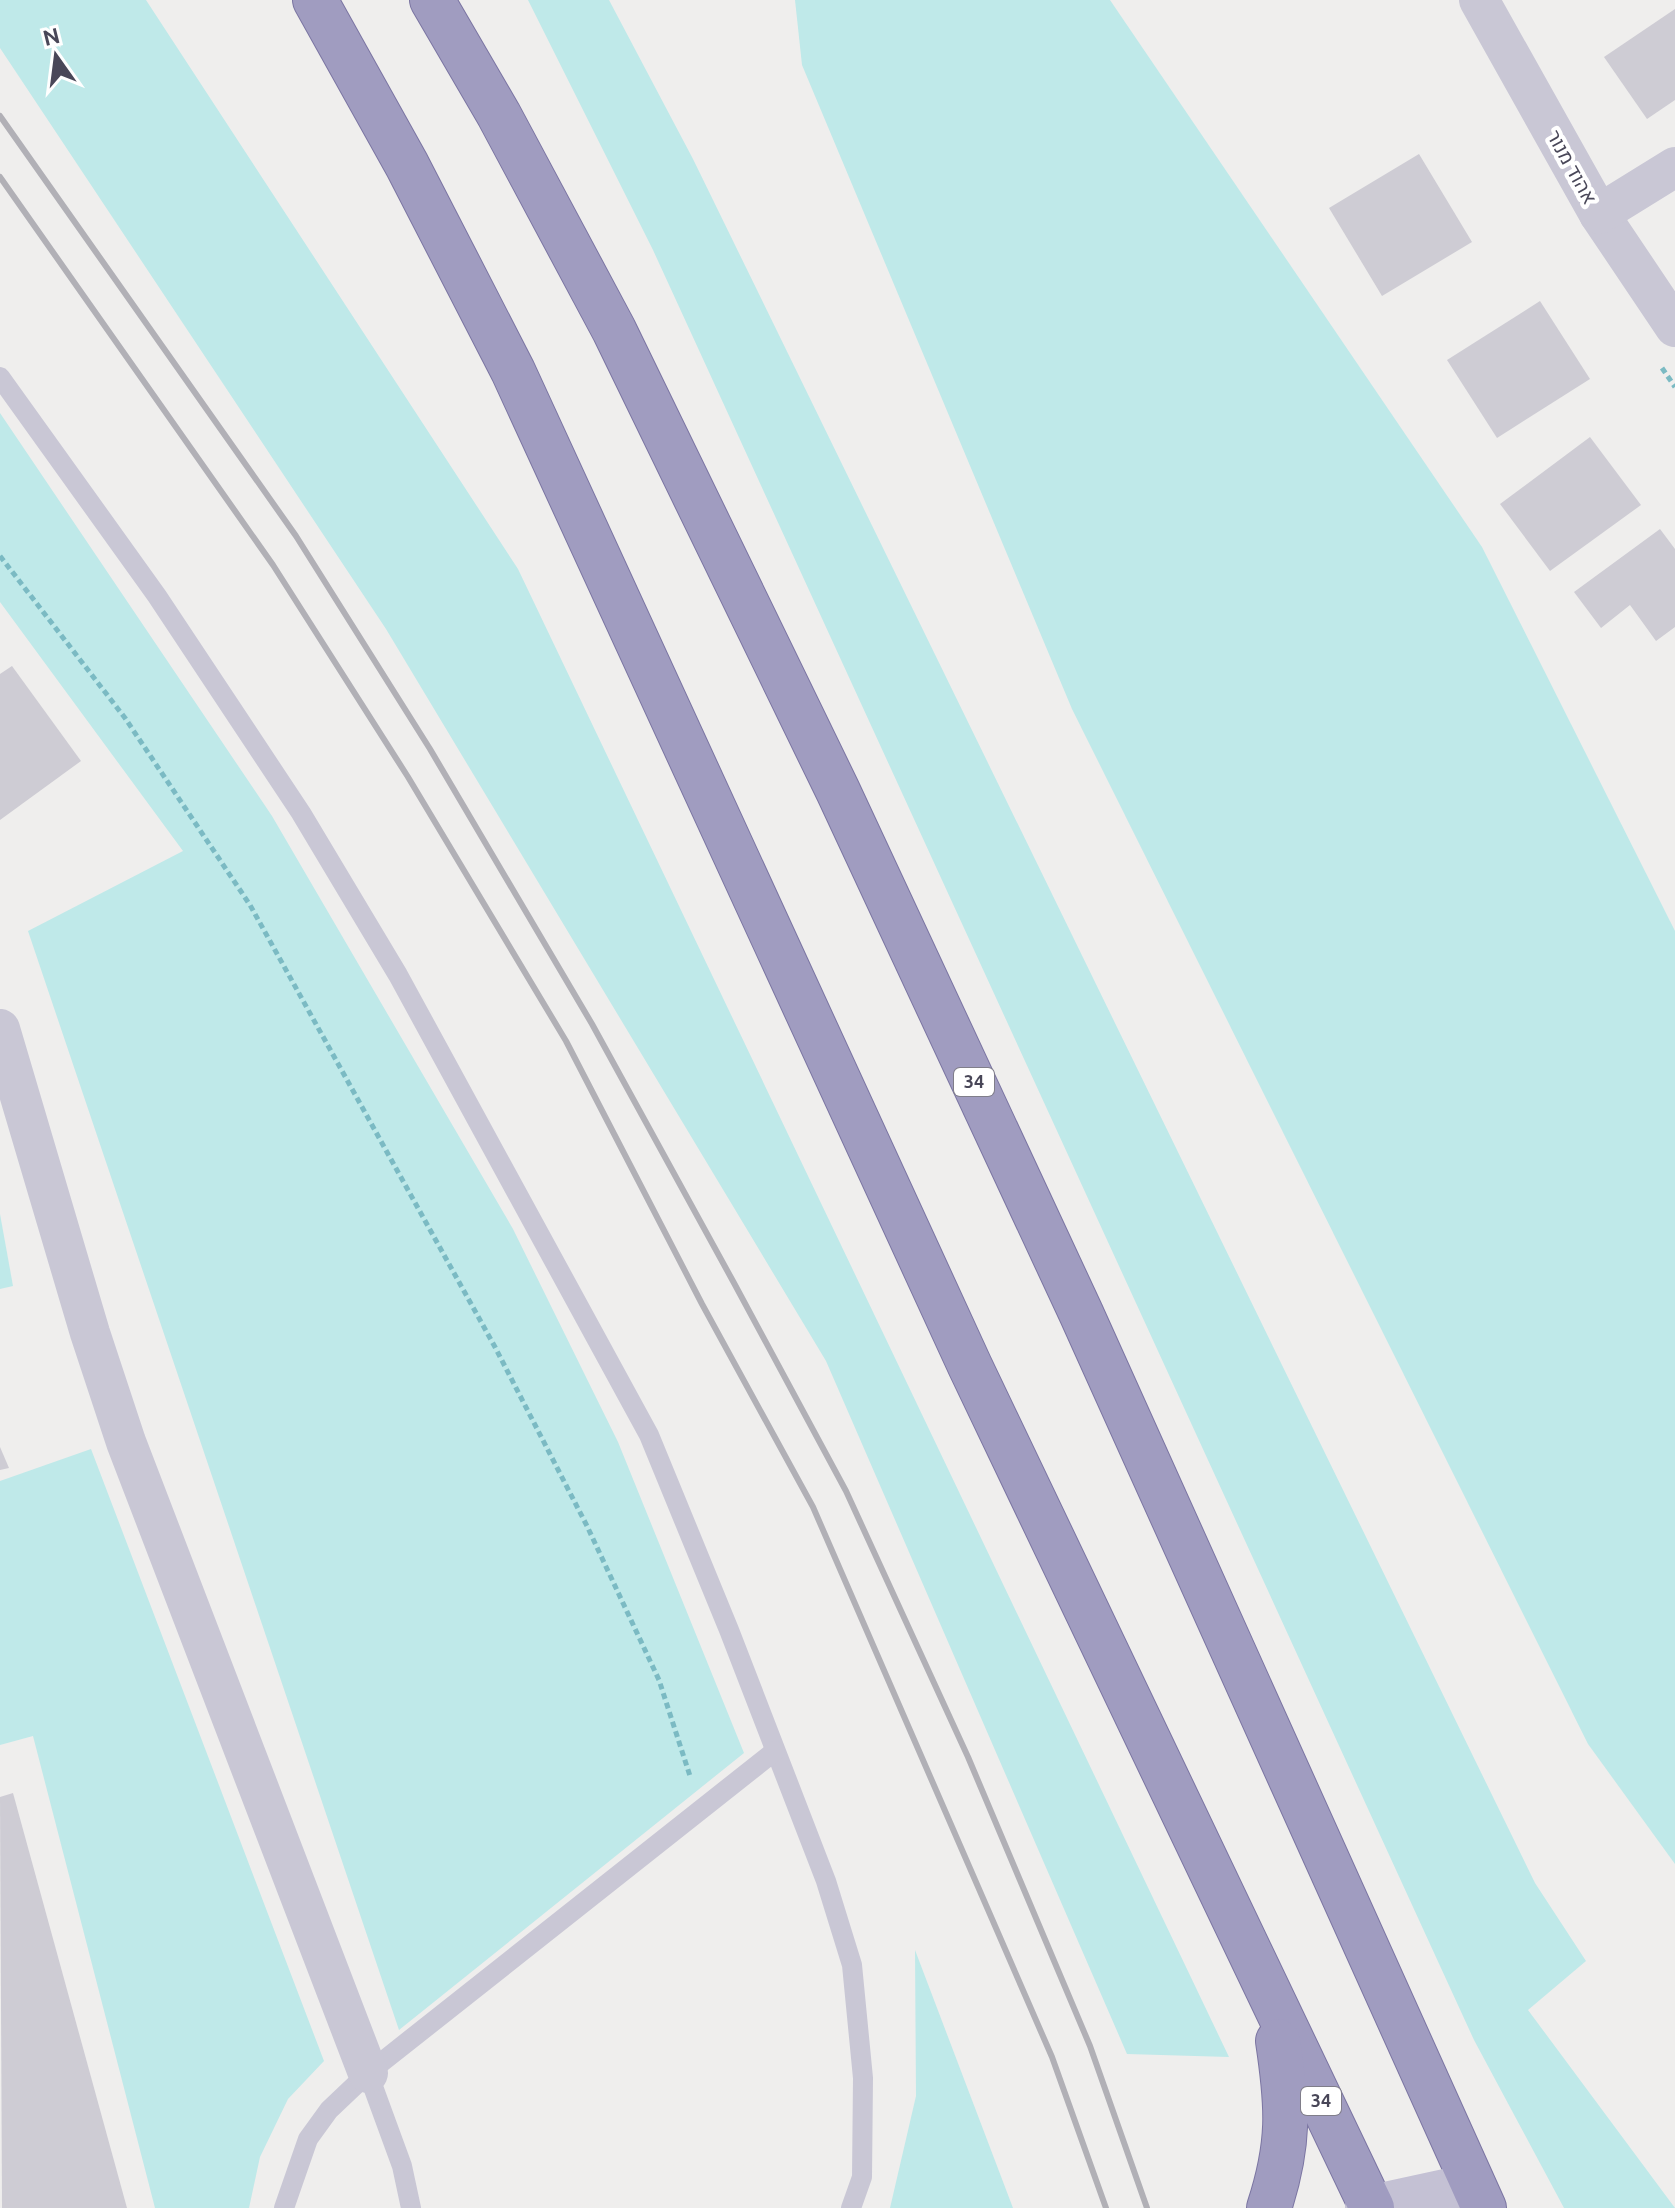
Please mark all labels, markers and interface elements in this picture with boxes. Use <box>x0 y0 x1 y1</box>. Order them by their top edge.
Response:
north arrow <box>16 16 96 96</box>
text: N <box>40 22 62 50</box>
street label: אהוד מנור <box>1543 126 1602 208</box>
road number: 34 <box>954 1068 994 1096</box>
road number: 34 <box>1301 2087 1341 2115</box>

